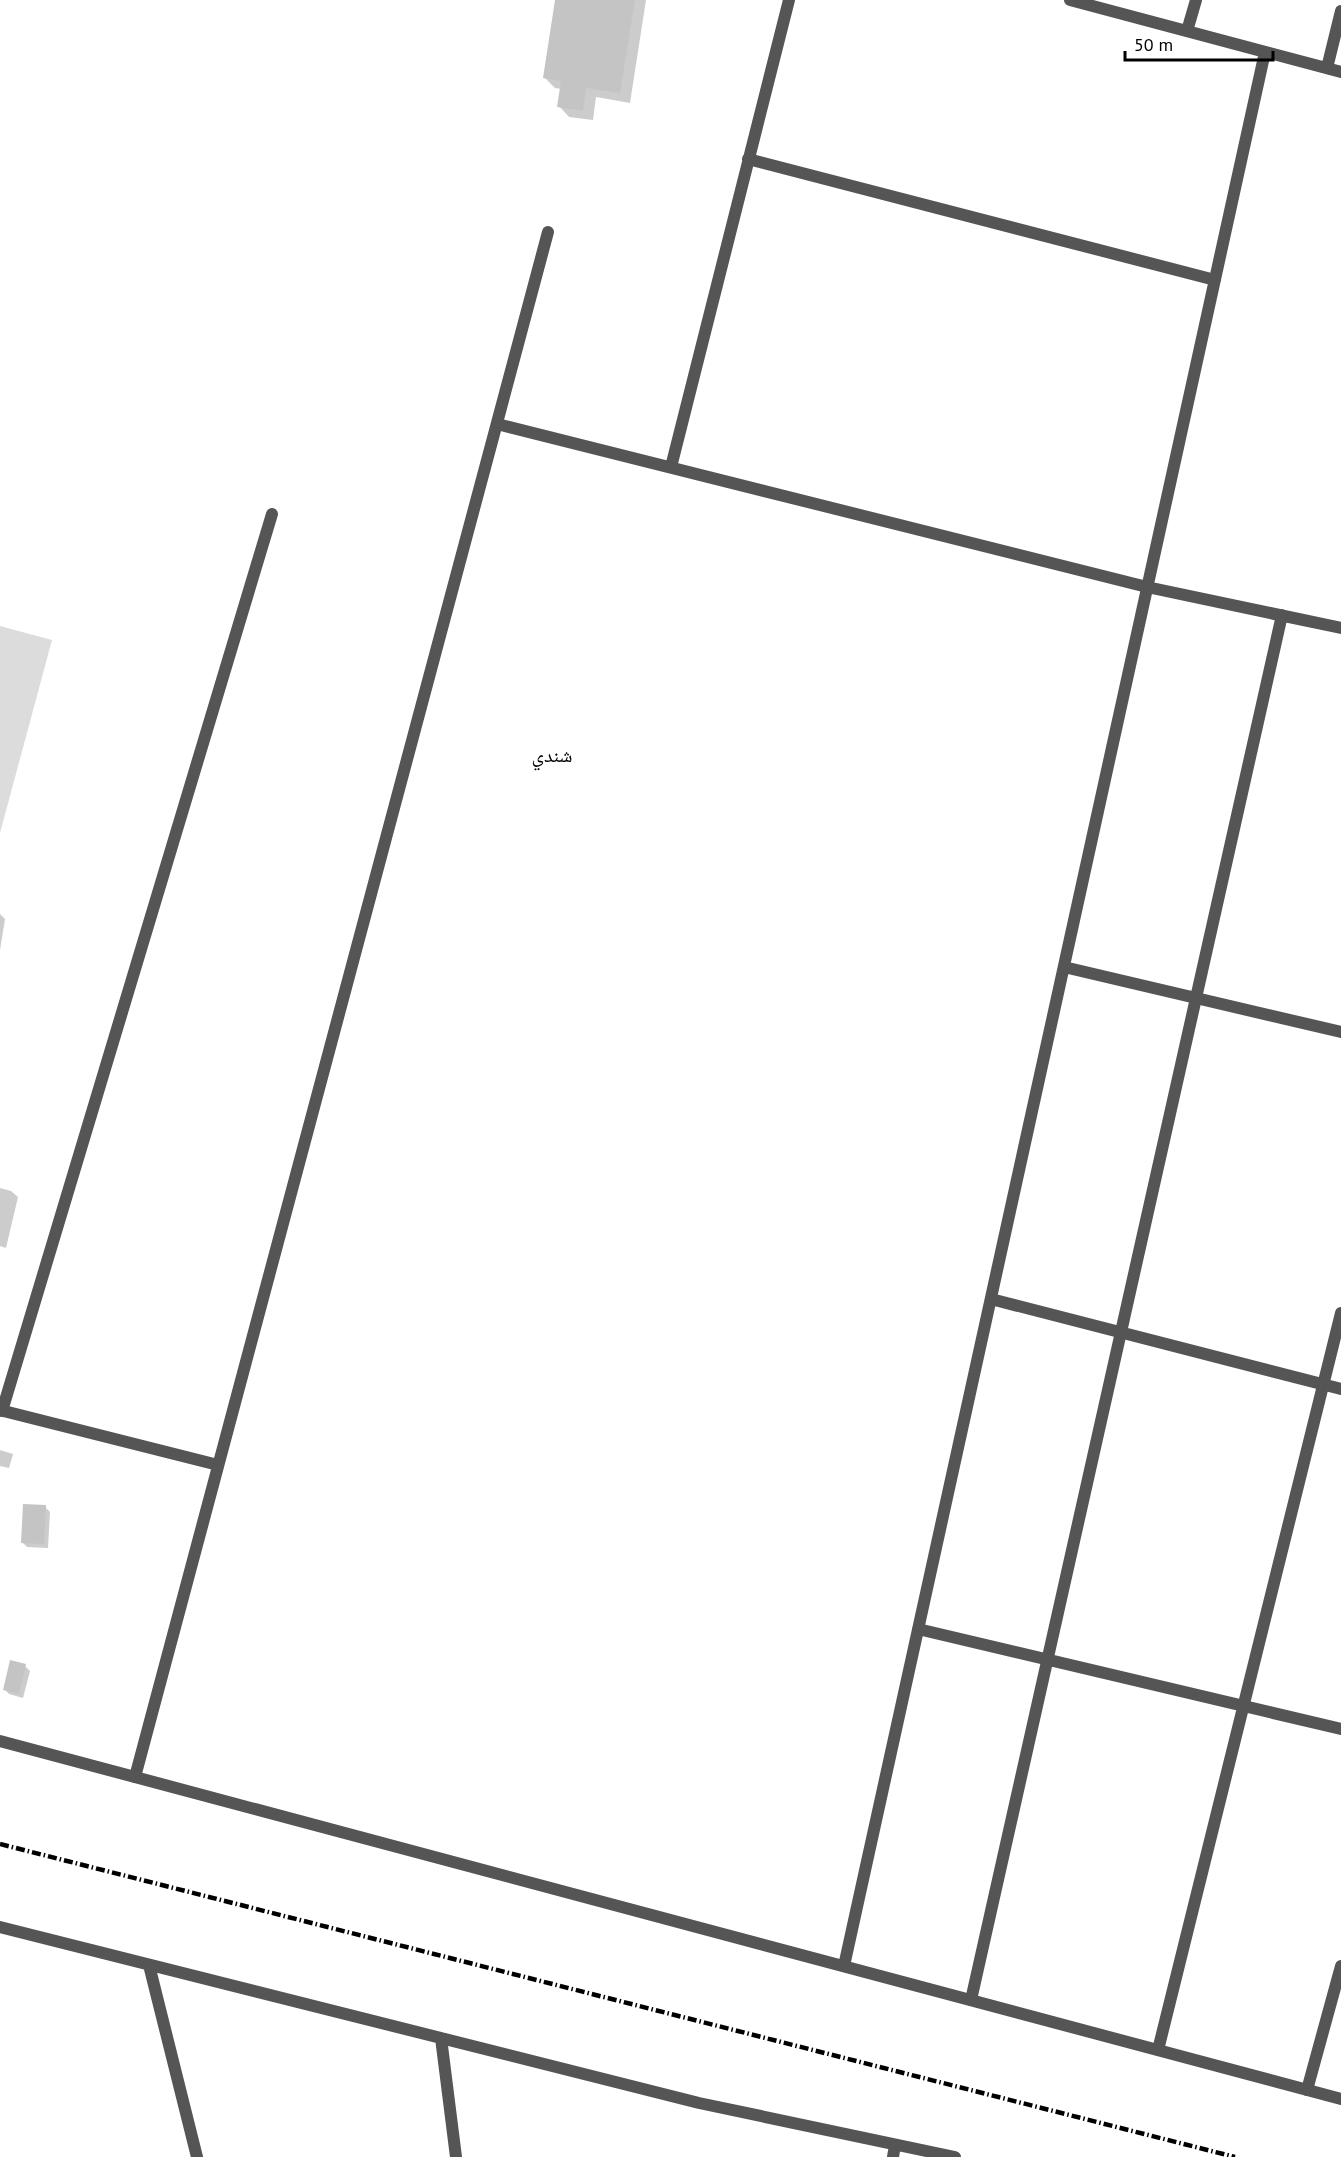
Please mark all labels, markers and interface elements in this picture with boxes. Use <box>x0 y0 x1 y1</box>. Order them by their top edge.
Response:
scale bar <box>1125 24 1274 62</box>
text: 50 m <box>1134 33 1173 56</box>
district label: شندي <box>532 742 572 771</box>

